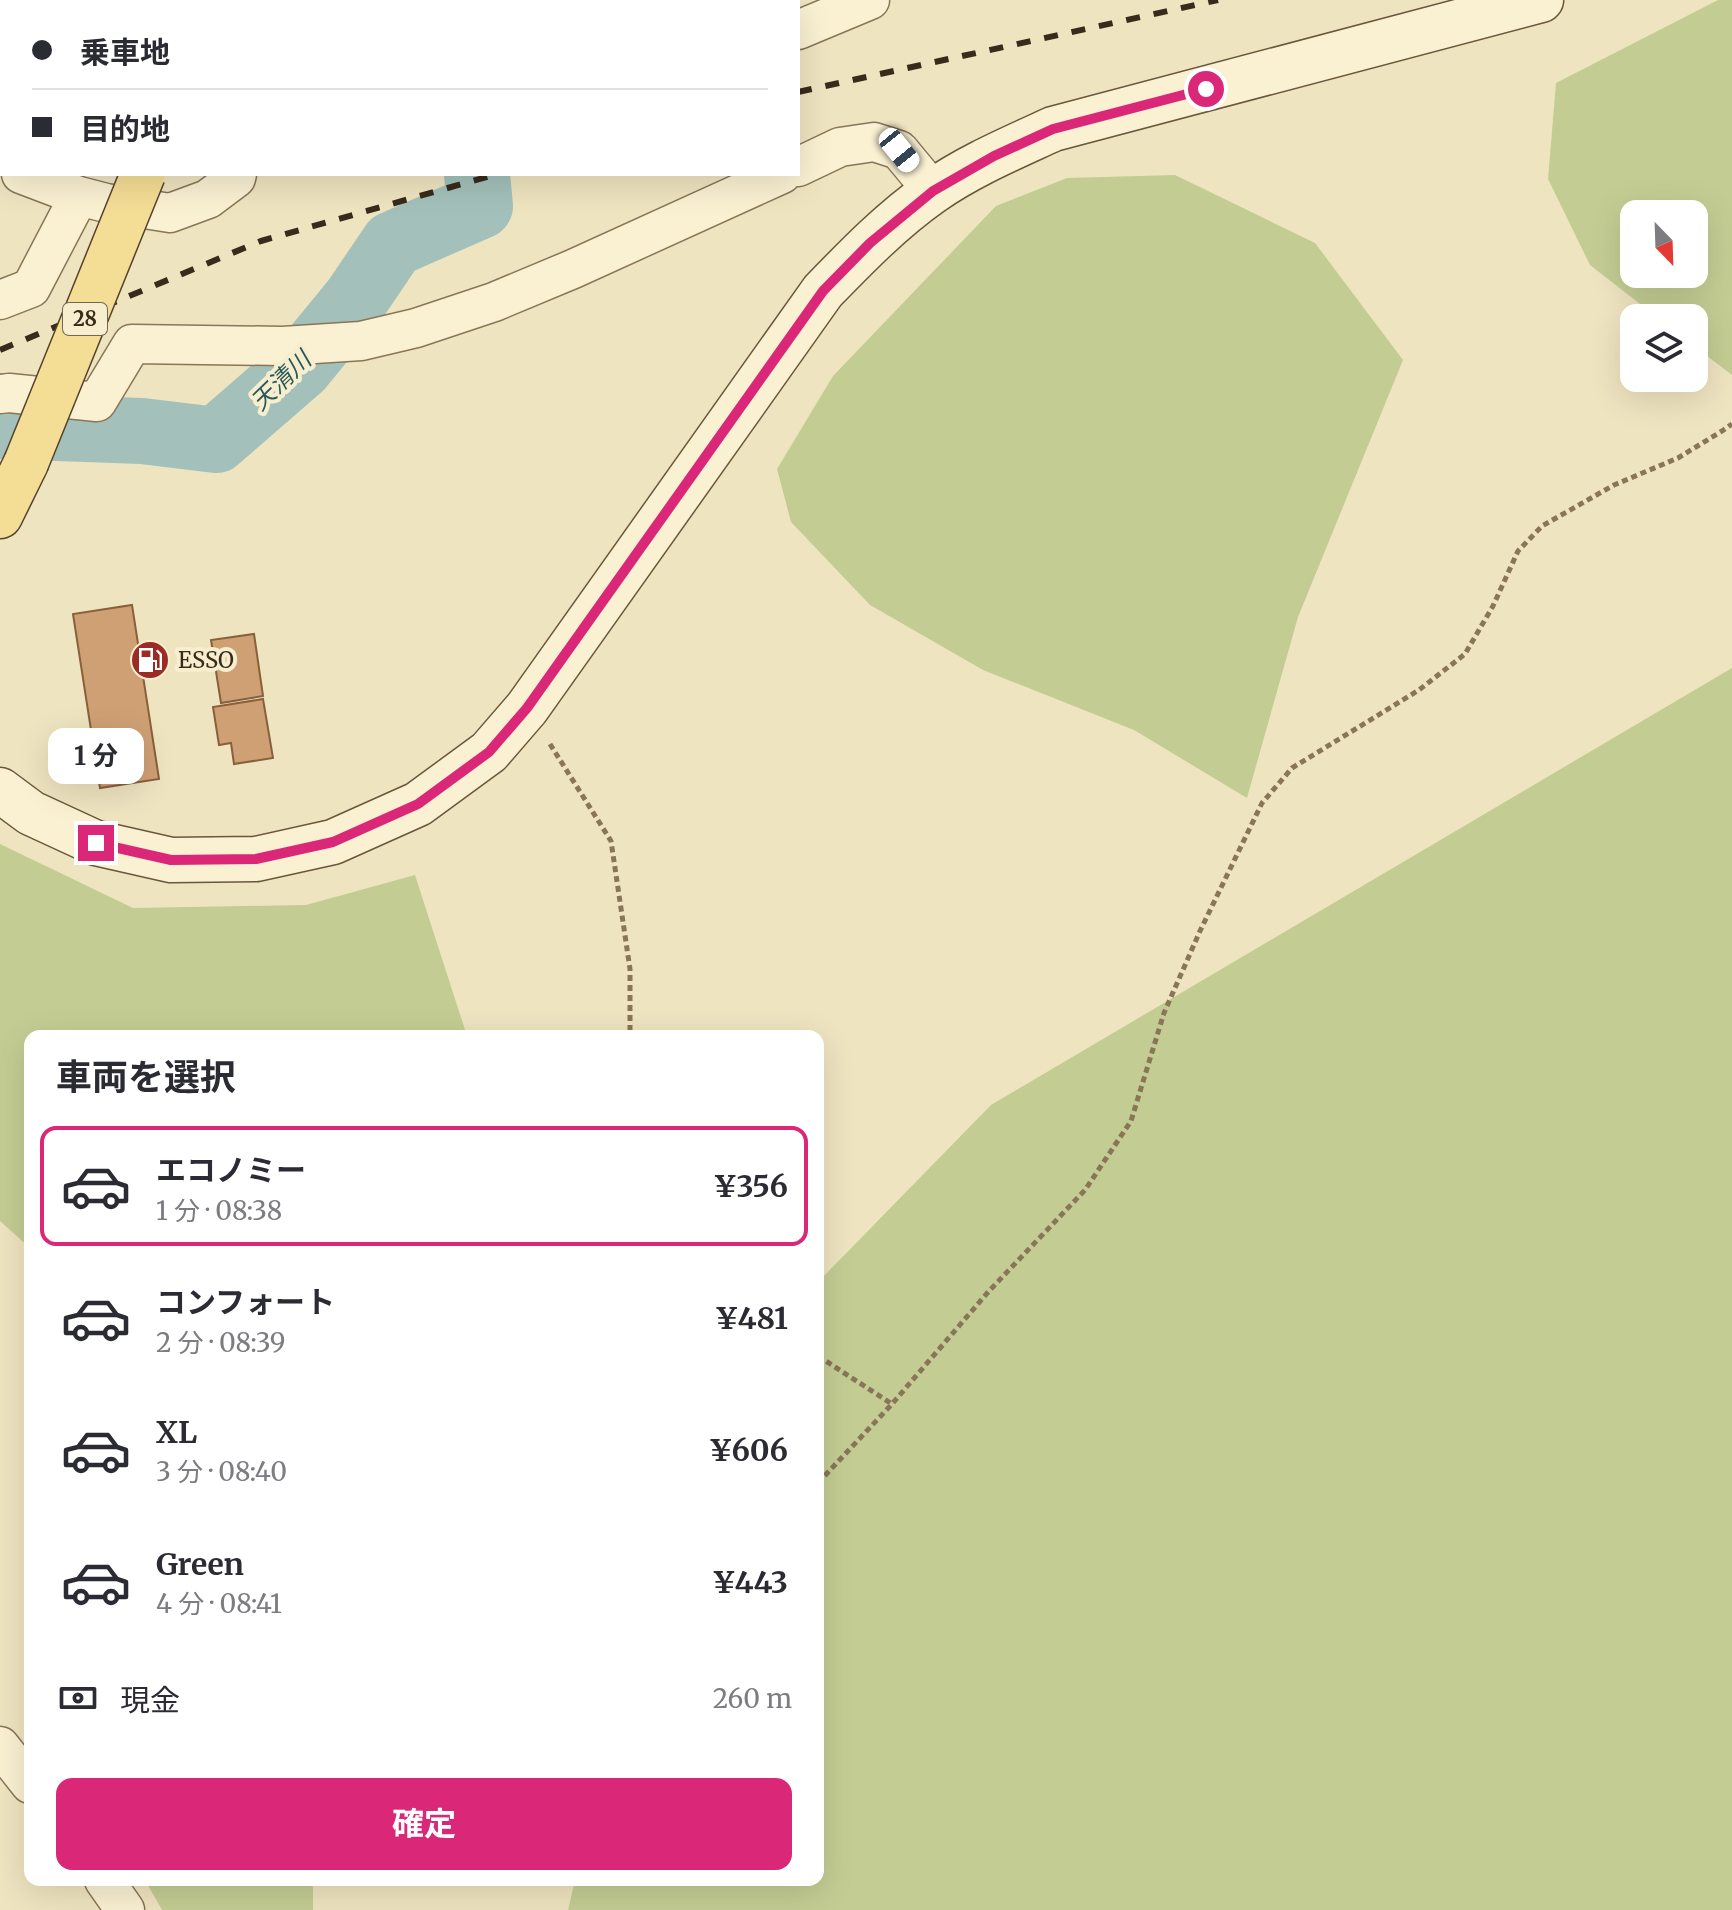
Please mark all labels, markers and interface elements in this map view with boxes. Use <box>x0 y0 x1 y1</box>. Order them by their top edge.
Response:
text: 乗車地 <box>80 33 170 71</box>
route start <box>1188 71 1224 107</box>
text: 目的地 <box>80 110 170 148</box>
car <box>875 124 923 176</box>
north arrow <box>1620 200 1708 288</box>
map controls <box>1620 200 1708 392</box>
road number: 28 <box>63 303 107 335</box>
button: layers <box>1620 304 1708 392</box>
water label: 天清川 <box>244 342 319 417</box>
fuel station icon: ESSO <box>129 639 171 681</box>
place label: ESSO <box>178 646 234 674</box>
callout: 1 分 <box>48 727 144 783</box>
text: 1 分 <box>74 739 118 772</box>
route end <box>78 825 114 861</box>
text: 車両を選択 <box>56 1055 236 1100</box>
icon: car <box>60 1150 132 1222</box>
text: エコノミー <box>156 1151 306 1189</box>
text: ¥356 <box>713 1167 788 1205</box>
text: 1 分 · 08:38 <box>156 1194 282 1227</box>
icon: car <box>60 1282 132 1354</box>
text: コンフォート <box>156 1283 335 1321</box>
text: ¥481 <box>715 1299 788 1337</box>
text: 2 分 · 08:39 <box>156 1326 286 1359</box>
text: XL <box>156 1413 197 1451</box>
icon: car <box>60 1414 132 1486</box>
text: ¥606 <box>709 1431 788 1469</box>
text: 3 分 · 08:40 <box>156 1455 287 1488</box>
text: Green <box>156 1545 244 1583</box>
icon: car <box>60 1546 132 1618</box>
text: ¥443 <box>712 1563 788 1601</box>
text: 4 分 · 08:41 <box>156 1587 282 1620</box>
icon: cash <box>56 1676 100 1720</box>
text: 現金 <box>120 1681 180 1719</box>
text: 260 m <box>713 1682 792 1715</box>
button: 確定 <box>56 1778 792 1870</box>

